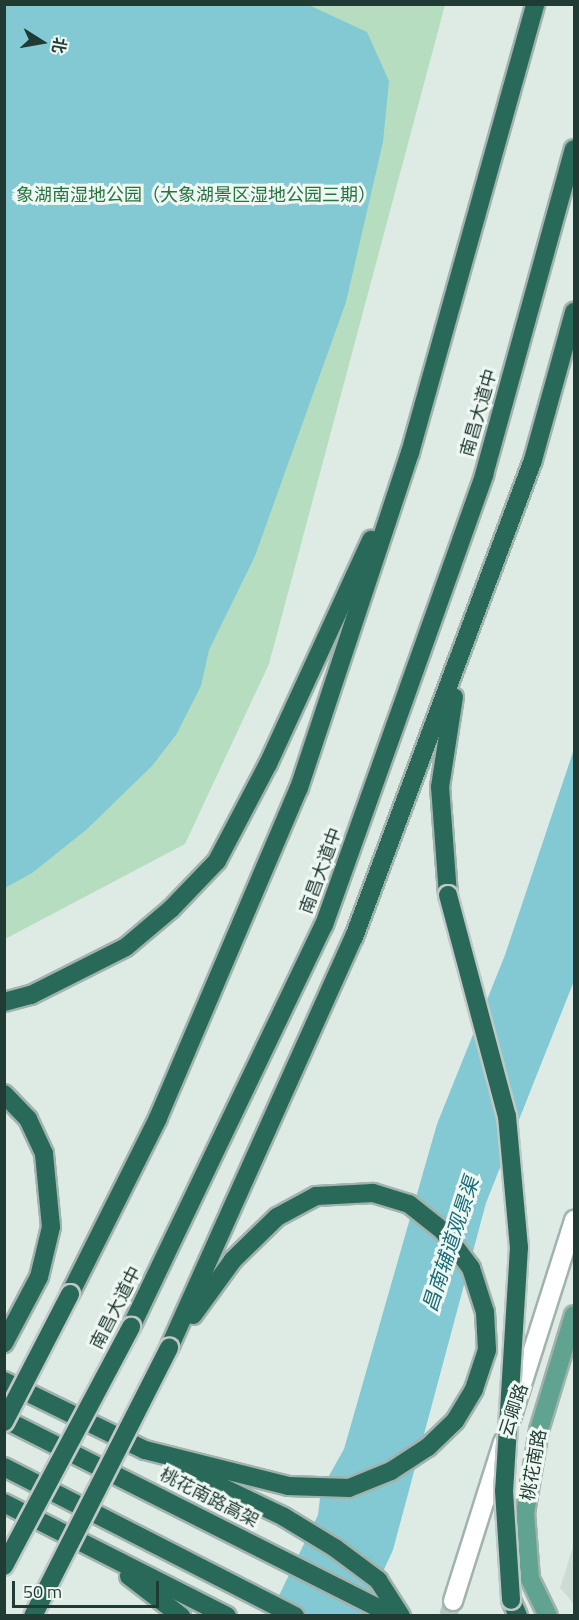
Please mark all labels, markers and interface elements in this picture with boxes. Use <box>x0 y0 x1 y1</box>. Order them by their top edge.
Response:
north arrow <box>12 12 72 72</box>
text: 北 <box>46 35 73 56</box>
park label: 象湖南湿地公园（大象湖景区湿地公园三期） <box>16 184 376 206</box>
street label: 南昌大道中 <box>456 367 502 459</box>
street label: 南昌大道中 <box>295 825 347 917</box>
water label: 昌南辅道观景渠 <box>417 1174 483 1314</box>
street label: 南昌大道中 <box>86 1263 146 1353</box>
street label: 云卿路 <box>495 1381 533 1439</box>
street label: 桃花南路 <box>517 1428 551 1502</box>
street label: 桃花南路高架 <box>156 1464 262 1532</box>
scale bar <box>15 1569 162 1607</box>
text: 50 m <box>23 1578 62 1605</box>

